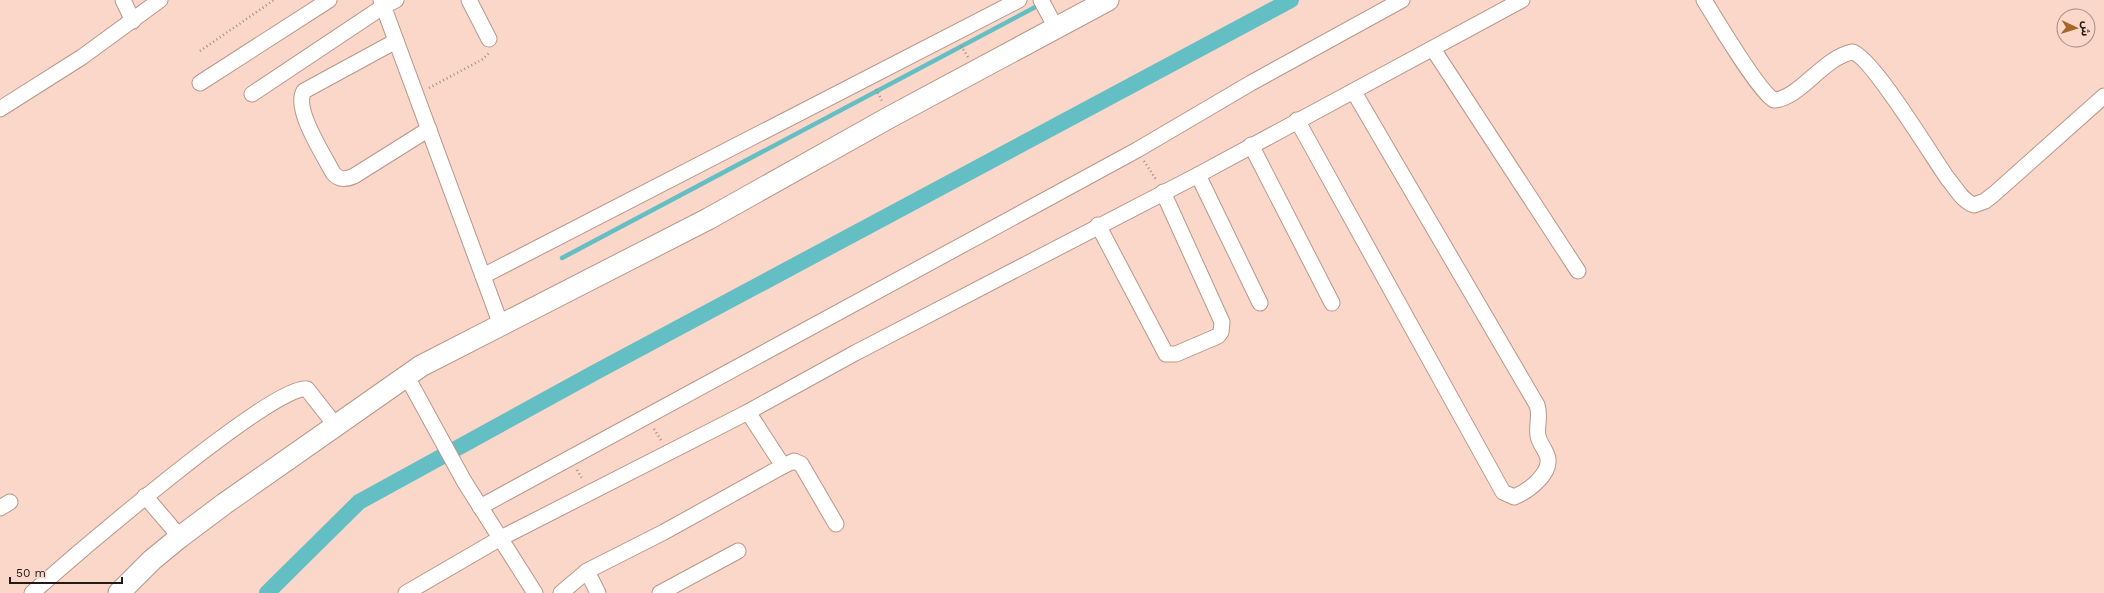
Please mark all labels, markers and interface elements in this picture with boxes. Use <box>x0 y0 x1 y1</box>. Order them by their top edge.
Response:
north arrow <box>2056 8 2096 48</box>
text: ش <box>2078 21 2092 37</box>
scale bar <box>10 559 122 585</box>
text: 50 m <box>16 566 46 580</box>

